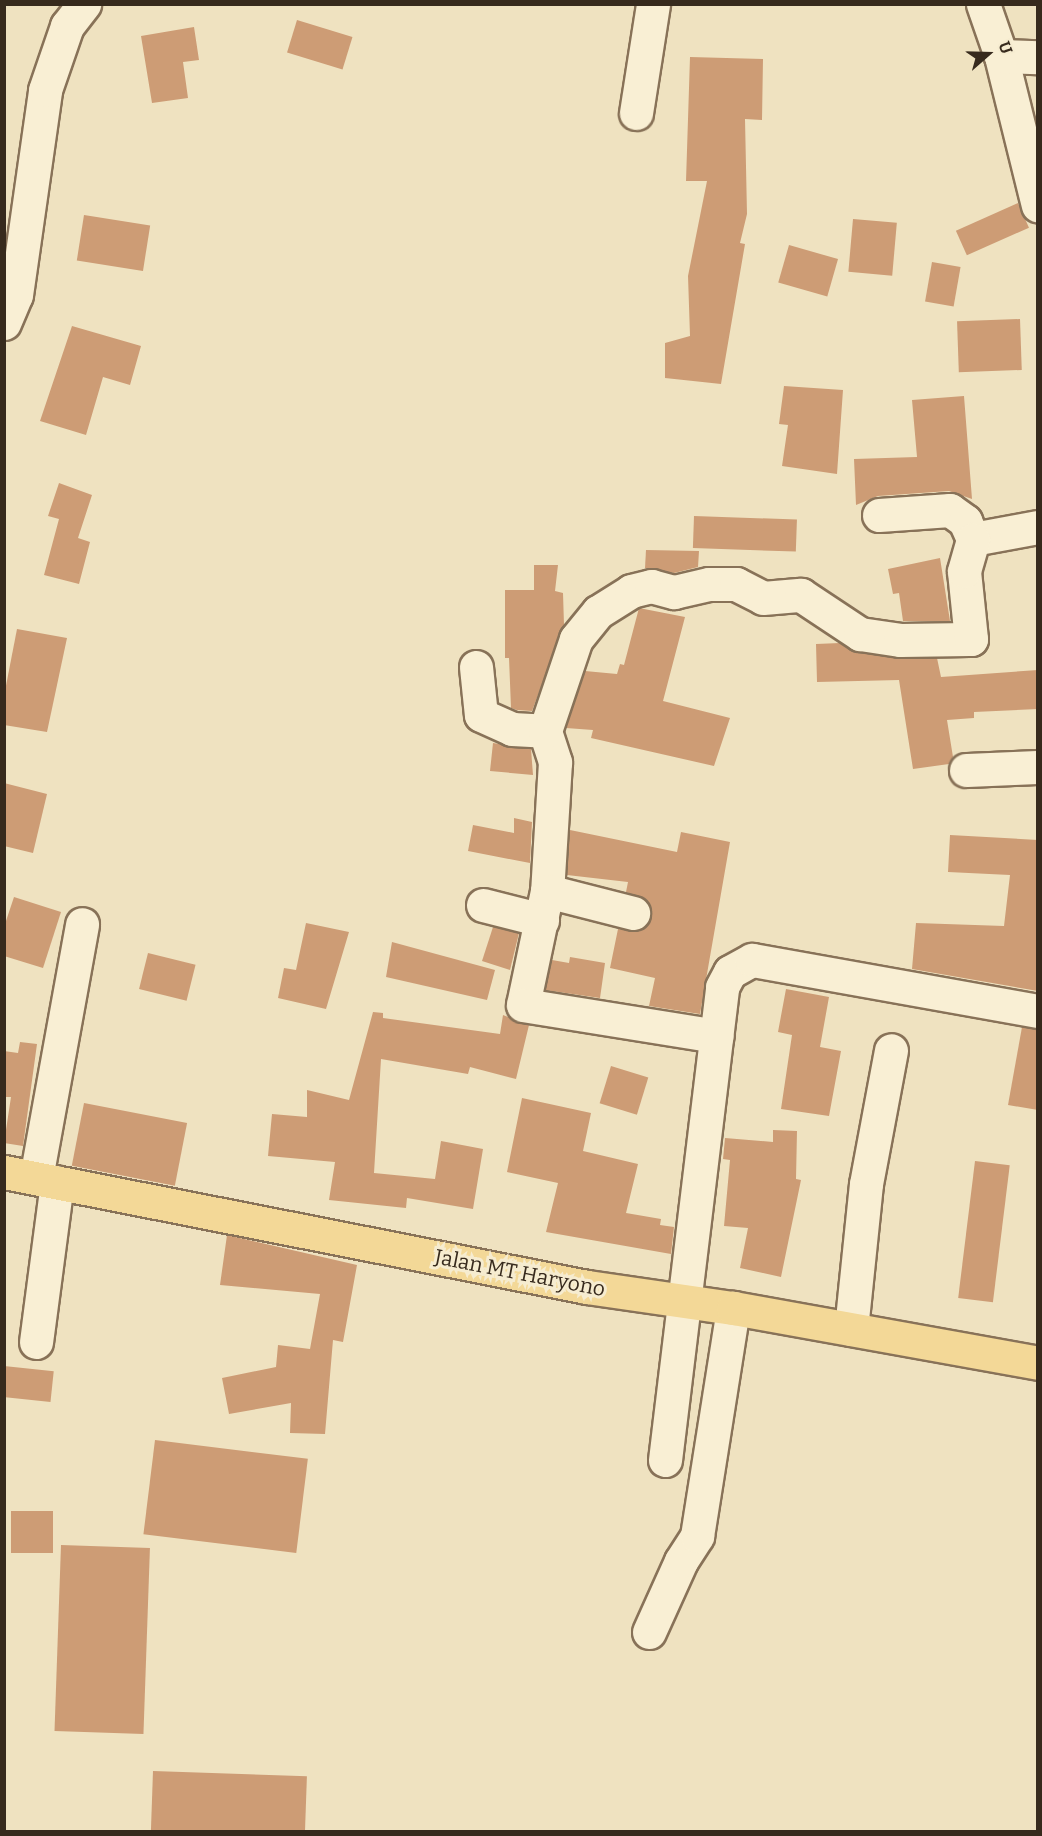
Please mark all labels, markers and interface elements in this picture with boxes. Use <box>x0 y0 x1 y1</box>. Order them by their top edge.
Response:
north arrow <box>958 24 1018 84</box>
text: U <box>994 39 1016 57</box>
street label: Jalan MT Haryono <box>433 1244 607 1302</box>

